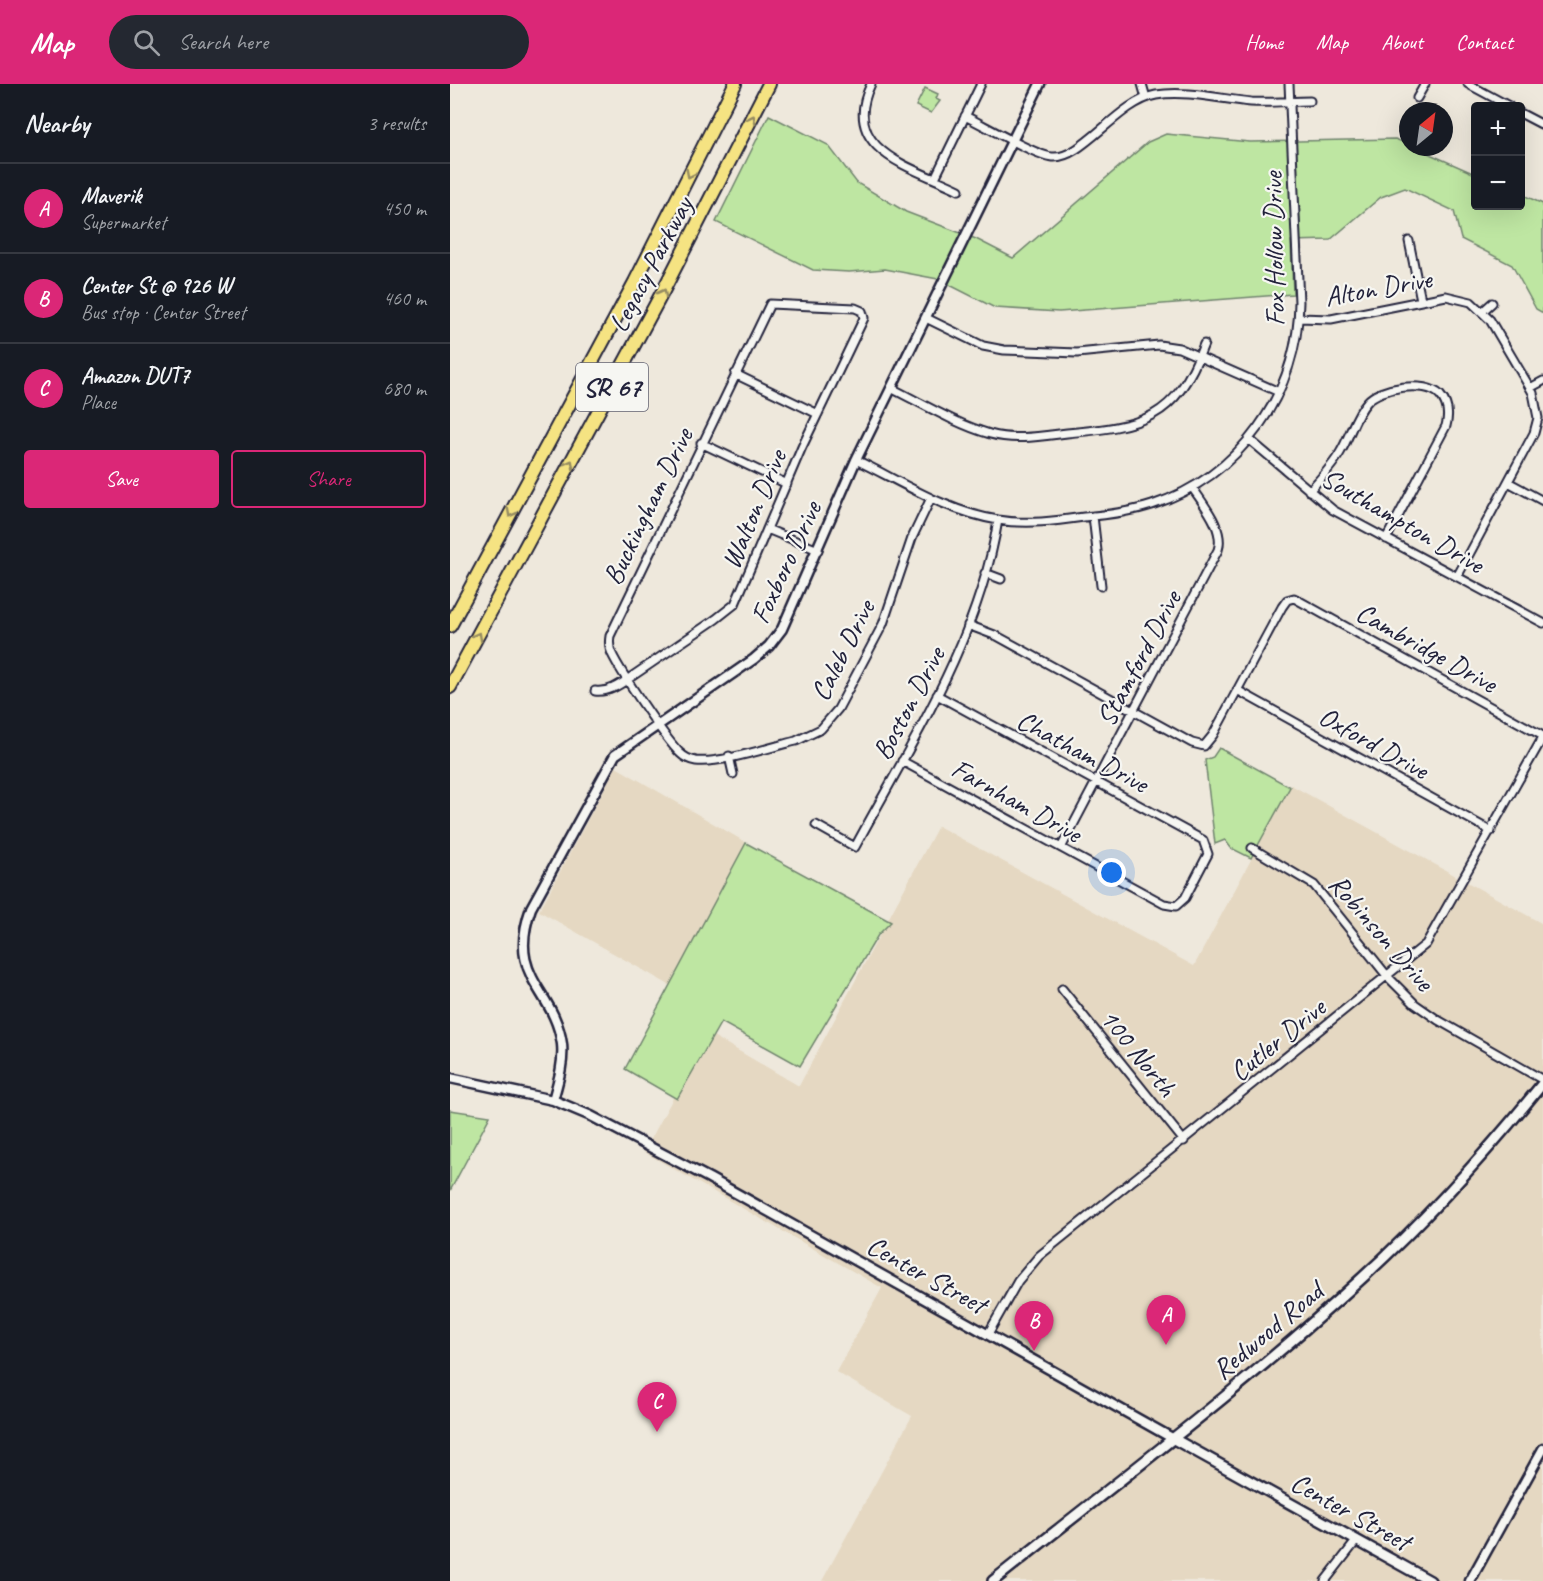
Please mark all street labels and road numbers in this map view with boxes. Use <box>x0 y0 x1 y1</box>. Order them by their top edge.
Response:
street label: Fox Hollow Drive <box>1255 170 1292 327</box>
street label: Legacy Parkway <box>600 189 702 338</box>
street label: Alton Drive <box>1322 261 1436 314</box>
road number: SR 67 <box>576 363 648 411</box>
street label: Buckingham Drive <box>595 421 701 590</box>
street label: Walton Drive <box>713 443 795 574</box>
street label: Southampton Drive <box>1315 460 1492 582</box>
street label: Foxboro Drive <box>742 494 830 629</box>
street label: Stamford Drive <box>1088 583 1190 732</box>
street label: Caleb Drive <box>802 592 883 706</box>
street label: Cambridge Drive <box>1350 594 1505 701</box>
street label: Boston Drive <box>864 639 954 766</box>
street label: Oxford Drive <box>1313 698 1436 788</box>
street label: Chatham Drive <box>1011 702 1156 802</box>
street label: Farnham Drive <box>946 750 1089 851</box>
street label: Robinson Drive <box>1321 867 1443 999</box>
street label: Cutler Drive <box>1222 989 1334 1089</box>
street label: 100 North <box>1093 1001 1185 1104</box>
street label: Center Street <box>861 1227 996 1323</box>
street label: Redwood Road <box>1205 1271 1333 1387</box>
street label: Center Street <box>1285 1464 1420 1560</box>

